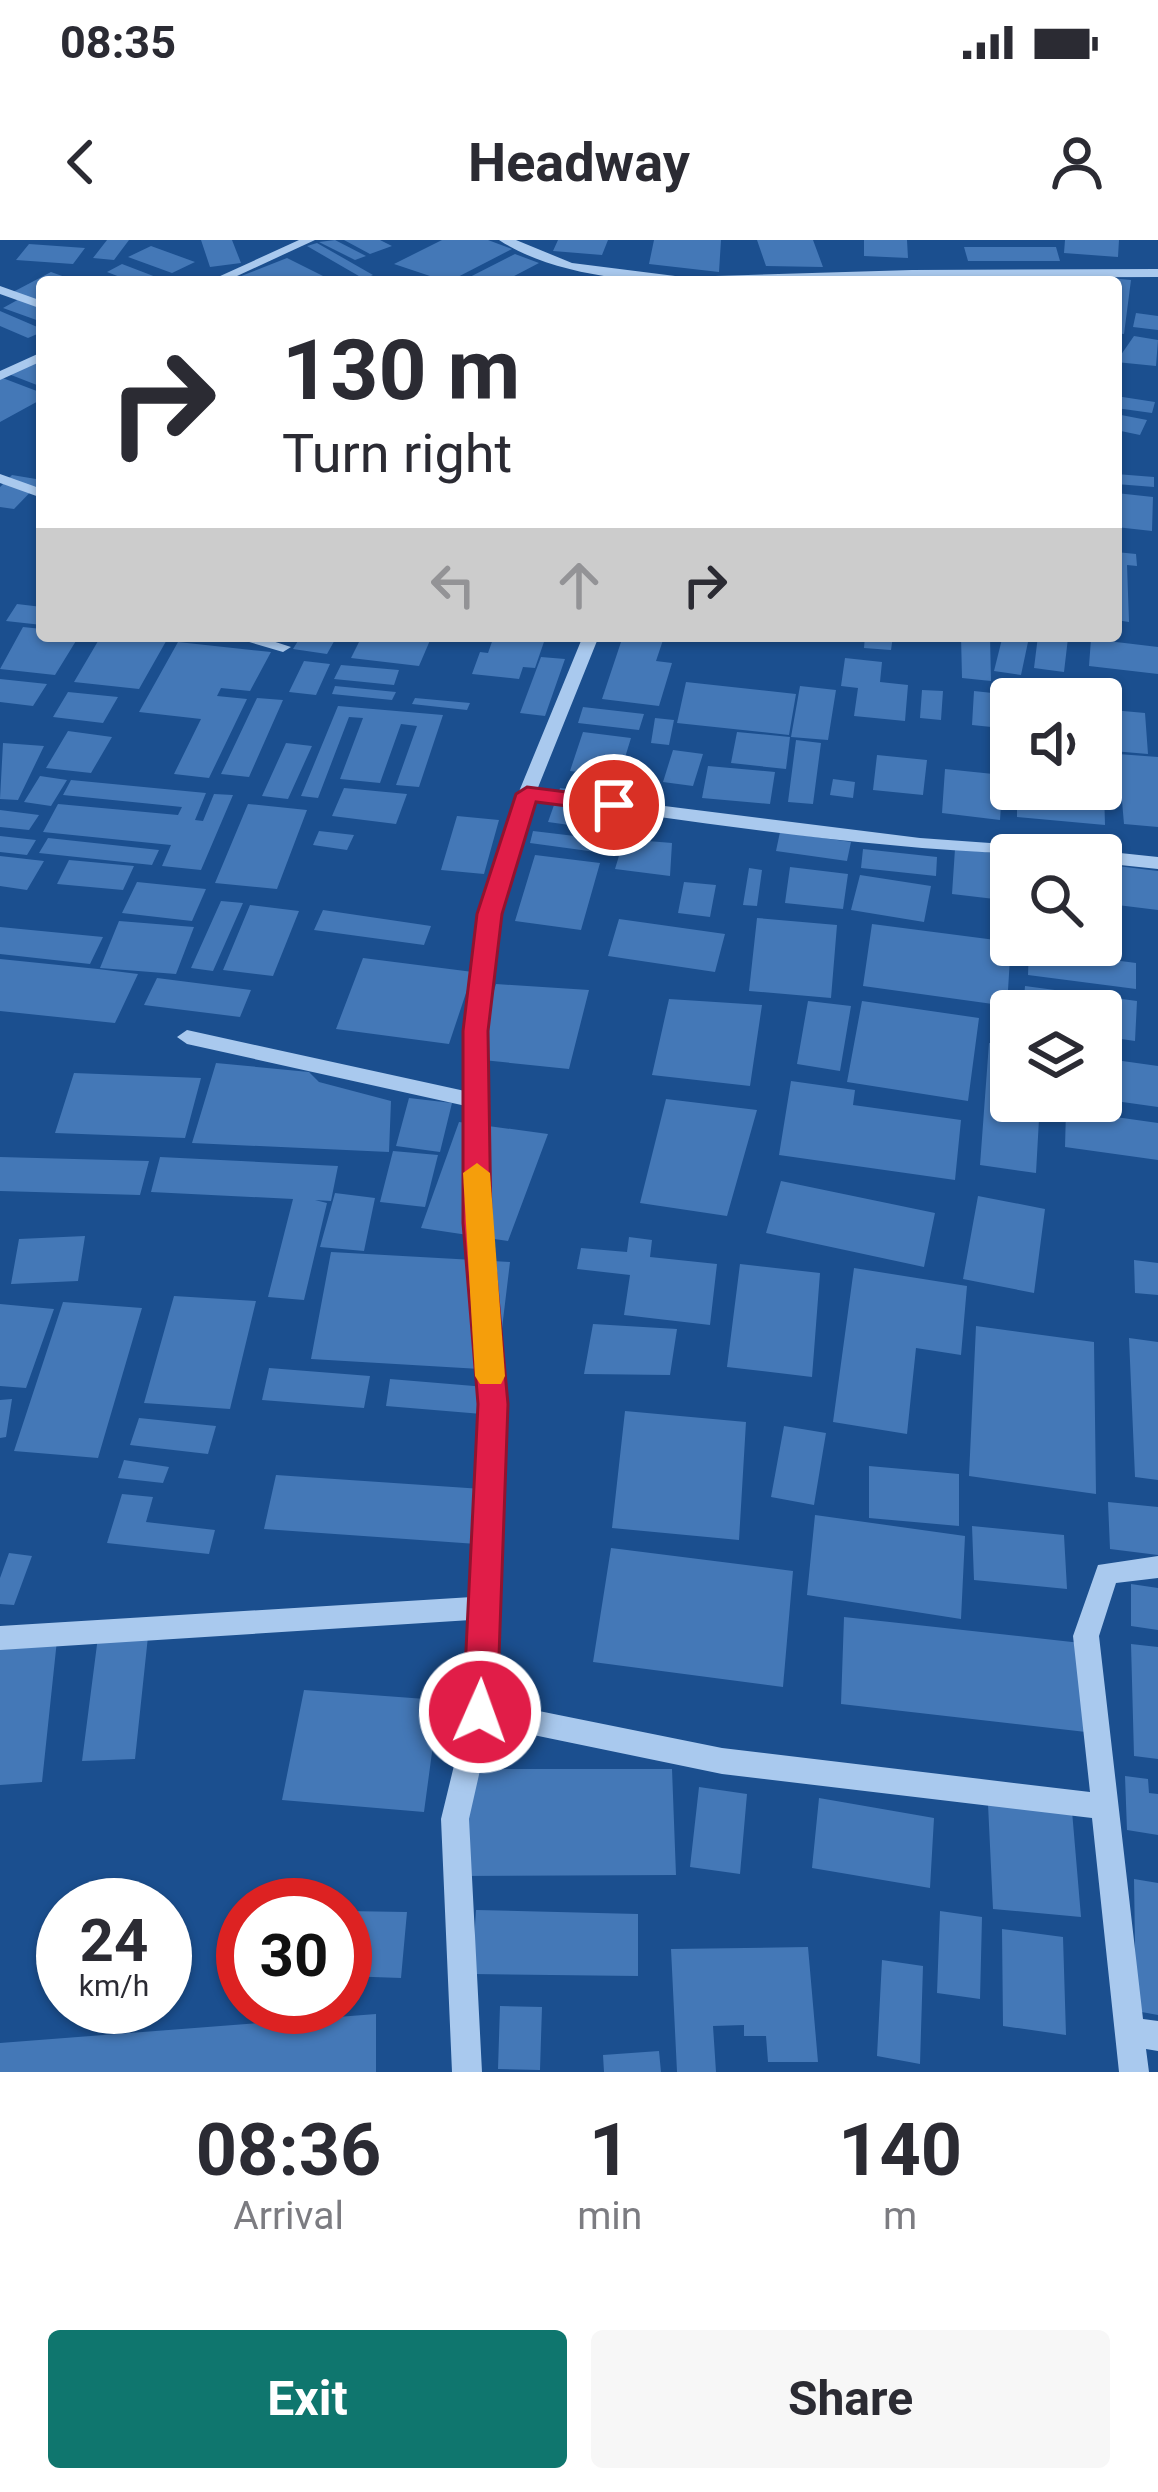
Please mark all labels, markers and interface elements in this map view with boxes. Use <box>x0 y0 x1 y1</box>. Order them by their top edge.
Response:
text: 08:35 <box>60 16 176 69</box>
icon: back <box>48 129 114 195</box>
icon: person <box>1044 129 1110 195</box>
text: Headway <box>468 131 690 194</box>
text: 130 m <box>282 321 520 420</box>
icon: right <box>84 324 240 480</box>
text: Turn right <box>282 422 512 485</box>
icon: left <box>420 552 486 618</box>
icon: ahead <box>546 552 612 618</box>
icon: right <box>672 552 738 618</box>
map controls <box>990 678 1122 1122</box>
button: sound <box>990 678 1122 810</box>
pin <box>563 754 665 856</box>
icon: arrive <box>581 772 647 838</box>
button: search <box>990 834 1122 966</box>
button: layers <box>990 990 1122 1122</box>
position arrow <box>417 1649 543 1775</box>
speed limit sign: 30 <box>216 1878 372 2034</box>
text: 24 <box>80 1905 148 1976</box>
text: km/h <box>79 1968 149 2003</box>
text: 08:36 <box>196 2108 381 2193</box>
text: 1 <box>589 2108 630 2193</box>
text: 140 <box>838 2108 962 2193</box>
text: Arrival <box>233 2193 344 2239</box>
text: min <box>577 2193 642 2239</box>
text: m <box>883 2193 917 2239</box>
button: Exit <box>48 2330 567 2468</box>
button: Share <box>591 2330 1110 2468</box>

